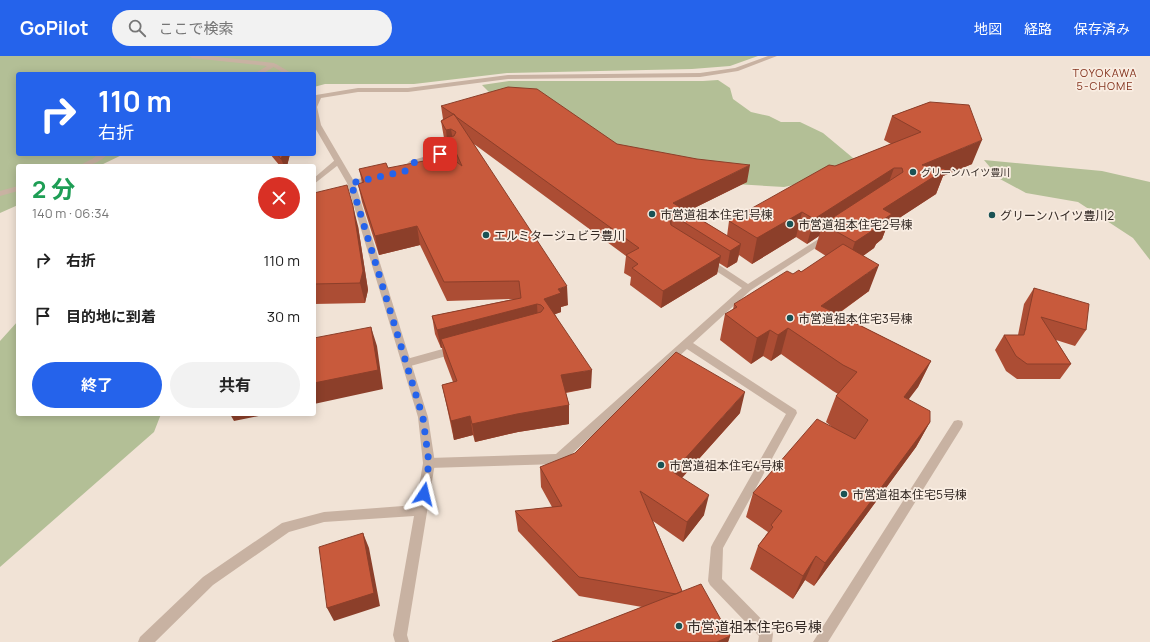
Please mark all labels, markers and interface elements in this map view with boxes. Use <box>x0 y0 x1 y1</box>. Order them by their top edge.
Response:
search box <box>112 10 392 46</box>
text: GoPilot <box>20 15 88 41</box>
icon: search <box>126 17 148 39</box>
text: ここで検索 <box>158 18 233 39</box>
text: 地図 <box>974 19 1002 38</box>
text: 経路 <box>1024 19 1052 38</box>
text: 保存済み <box>1074 19 1130 38</box>
district label: TOYOKAWA 5-CHOME <box>1072 65 1138 93</box>
text: 110 m <box>98 82 172 120</box>
icon: right <box>32 88 84 140</box>
text: 右折 <box>98 120 134 144</box>
pin <box>423 137 457 171</box>
icon: arrive <box>429 143 451 165</box>
place label: グリーンハイツ豊川 <box>921 165 1010 179</box>
marker: グリーンハイツ豊川 <box>908 167 918 177</box>
text: 2 分 <box>32 172 75 205</box>
button: close <box>258 177 300 219</box>
text: 140 m · 06:34 <box>32 204 109 222</box>
place label: 市営道祖本住宅1号棟 <box>660 206 773 223</box>
place label: グリーンハイツ豊川2 <box>1000 207 1114 224</box>
marker: 市営道祖本住宅1号棟 <box>647 209 657 219</box>
marker: グリーンハイツ豊川2 <box>987 210 997 220</box>
place label: 市営道祖本住宅2号棟 <box>798 216 913 233</box>
marker: 市営道祖本住宅2号棟 <box>785 219 795 229</box>
place label: エルミタージュビラ豊川 <box>494 227 625 244</box>
marker: エルミタージュビラ豊川 <box>481 230 491 240</box>
icon: right <box>32 249 54 271</box>
text: 右折 <box>66 250 96 271</box>
text: 110 m <box>263 250 300 271</box>
icon: arrive <box>32 305 54 327</box>
text: 目的地に到着 <box>66 306 156 327</box>
text: 30 m <box>267 306 300 327</box>
place label: 市営道祖本住宅3号棟 <box>798 310 913 327</box>
marker: 市営道祖本住宅3号棟 <box>785 313 795 323</box>
button: 終了 <box>32 362 162 408</box>
button: 共有 <box>170 362 300 408</box>
place label: 市営道祖本住宅4号棟 <box>669 457 784 474</box>
marker: 市営道祖本住宅4号棟 <box>656 460 666 470</box>
position arrow <box>403 473 445 515</box>
place label: 市営道祖本住宅5号棟 <box>852 486 967 503</box>
marker: 市営道祖本住宅5号棟 <box>839 489 849 499</box>
place label: 市営道祖本住宅6号棟 <box>687 617 822 636</box>
marker: 市営道祖本住宅6号棟 <box>674 621 684 631</box>

